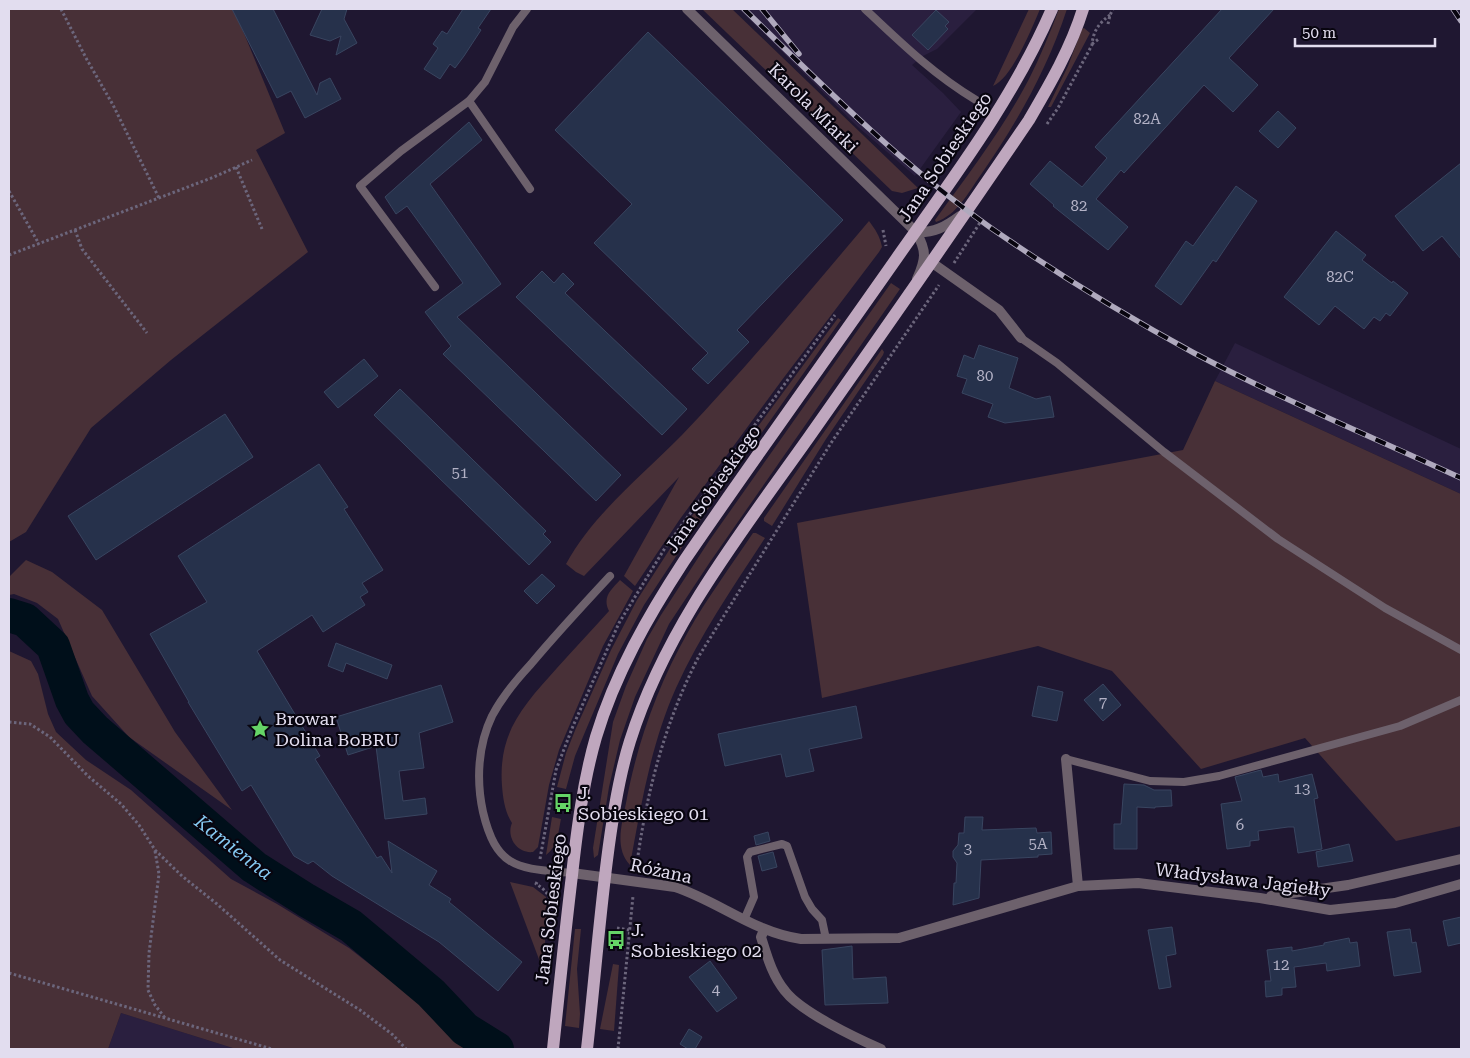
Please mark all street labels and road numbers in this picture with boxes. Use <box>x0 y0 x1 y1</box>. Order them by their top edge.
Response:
street label: Karola Miarki <box>764 59 863 157</box>
street label: Jana Sobieskiego <box>894 88 996 225</box>
street label: Jana Sobieskiego <box>661 421 765 557</box>
street label: Jana Sobieskiego <box>531 832 570 985</box>
street label: Różana <box>628 854 694 887</box>
street label: Władysława Jagiełły <box>1154 858 1332 901</box>

